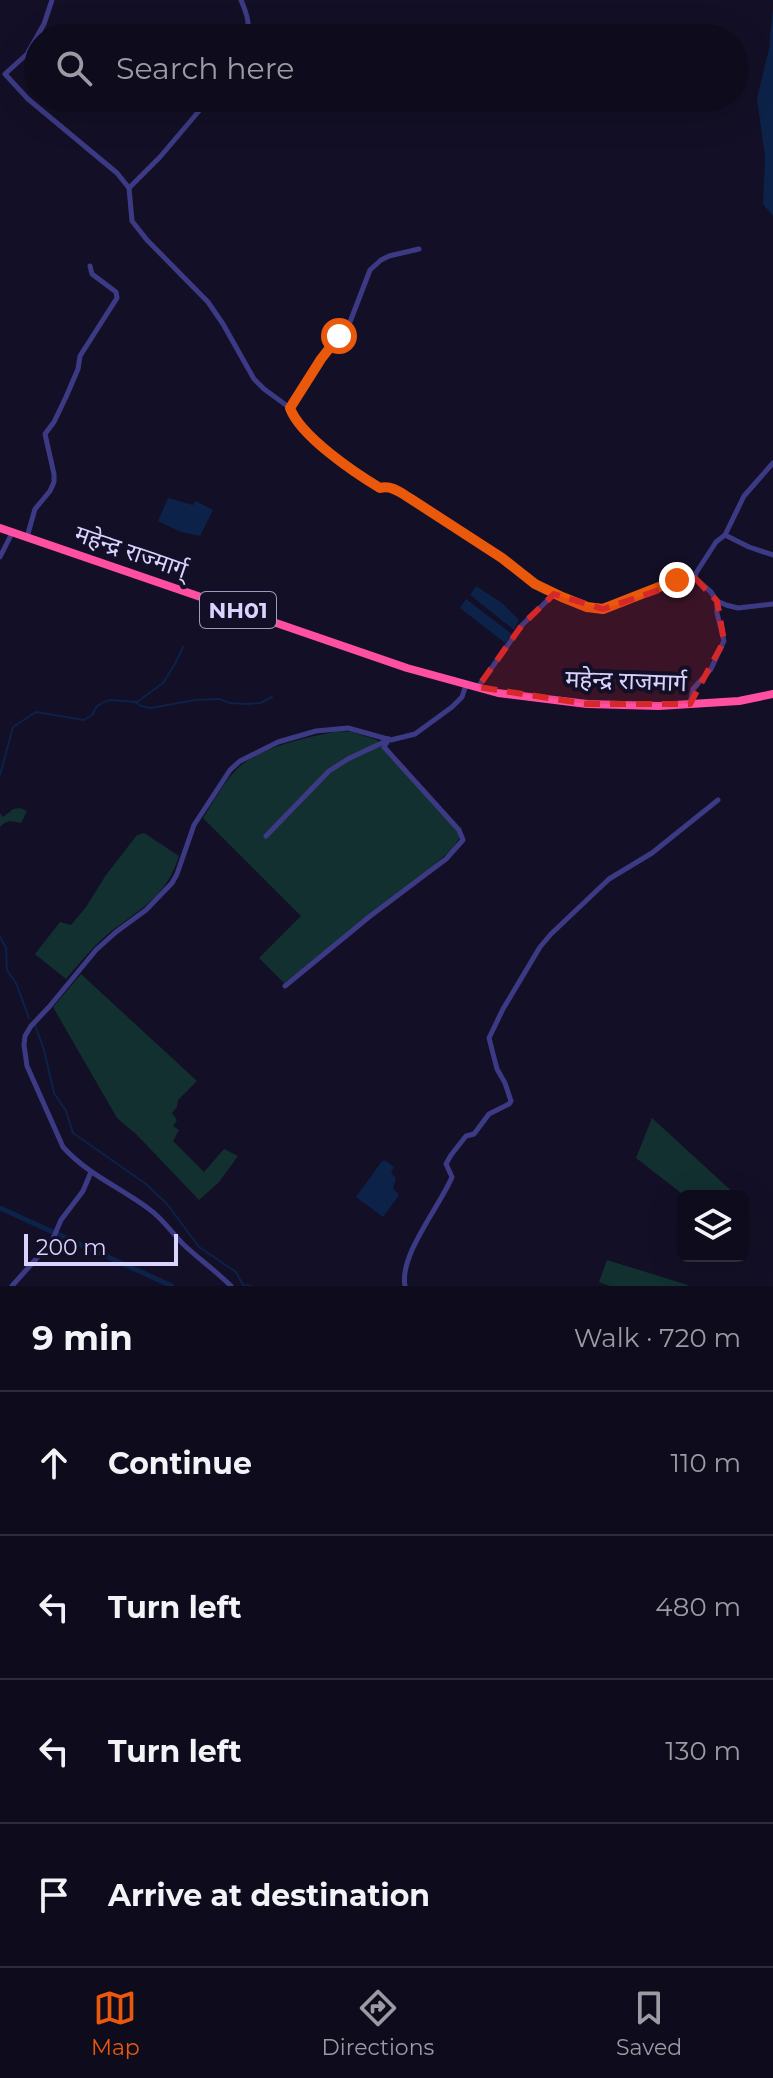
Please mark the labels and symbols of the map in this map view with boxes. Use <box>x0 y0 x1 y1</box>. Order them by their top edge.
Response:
route start <box>321 318 357 354</box>
street label: महेन्द्र राज्मार्ग् <box>71 519 195 586</box>
route end <box>659 562 695 598</box>
road number: NH01 <box>200 592 276 628</box>
street label: महेन्द्र राजमार्ग <box>565 664 688 697</box>
scale bar <box>24 1230 178 1266</box>

